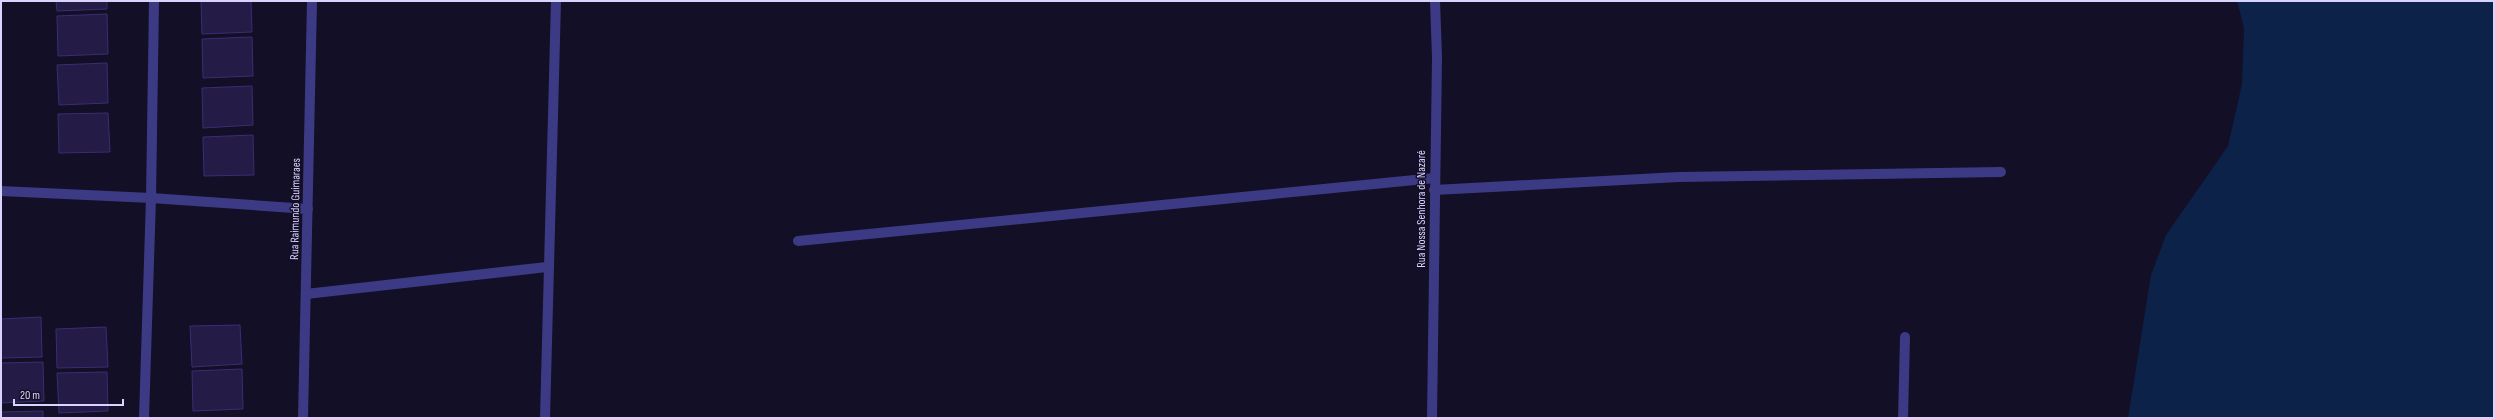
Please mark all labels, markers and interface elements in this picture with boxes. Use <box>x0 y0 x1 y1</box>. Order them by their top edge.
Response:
street label: Rua Nossa Senhora de Nazaré <box>1414 150 1429 268</box>
street label: Rua Raimundo Guimaraes <box>287 158 304 260</box>
scale bar <box>14 381 123 407</box>
text: 20 m <box>20 388 40 403</box>

